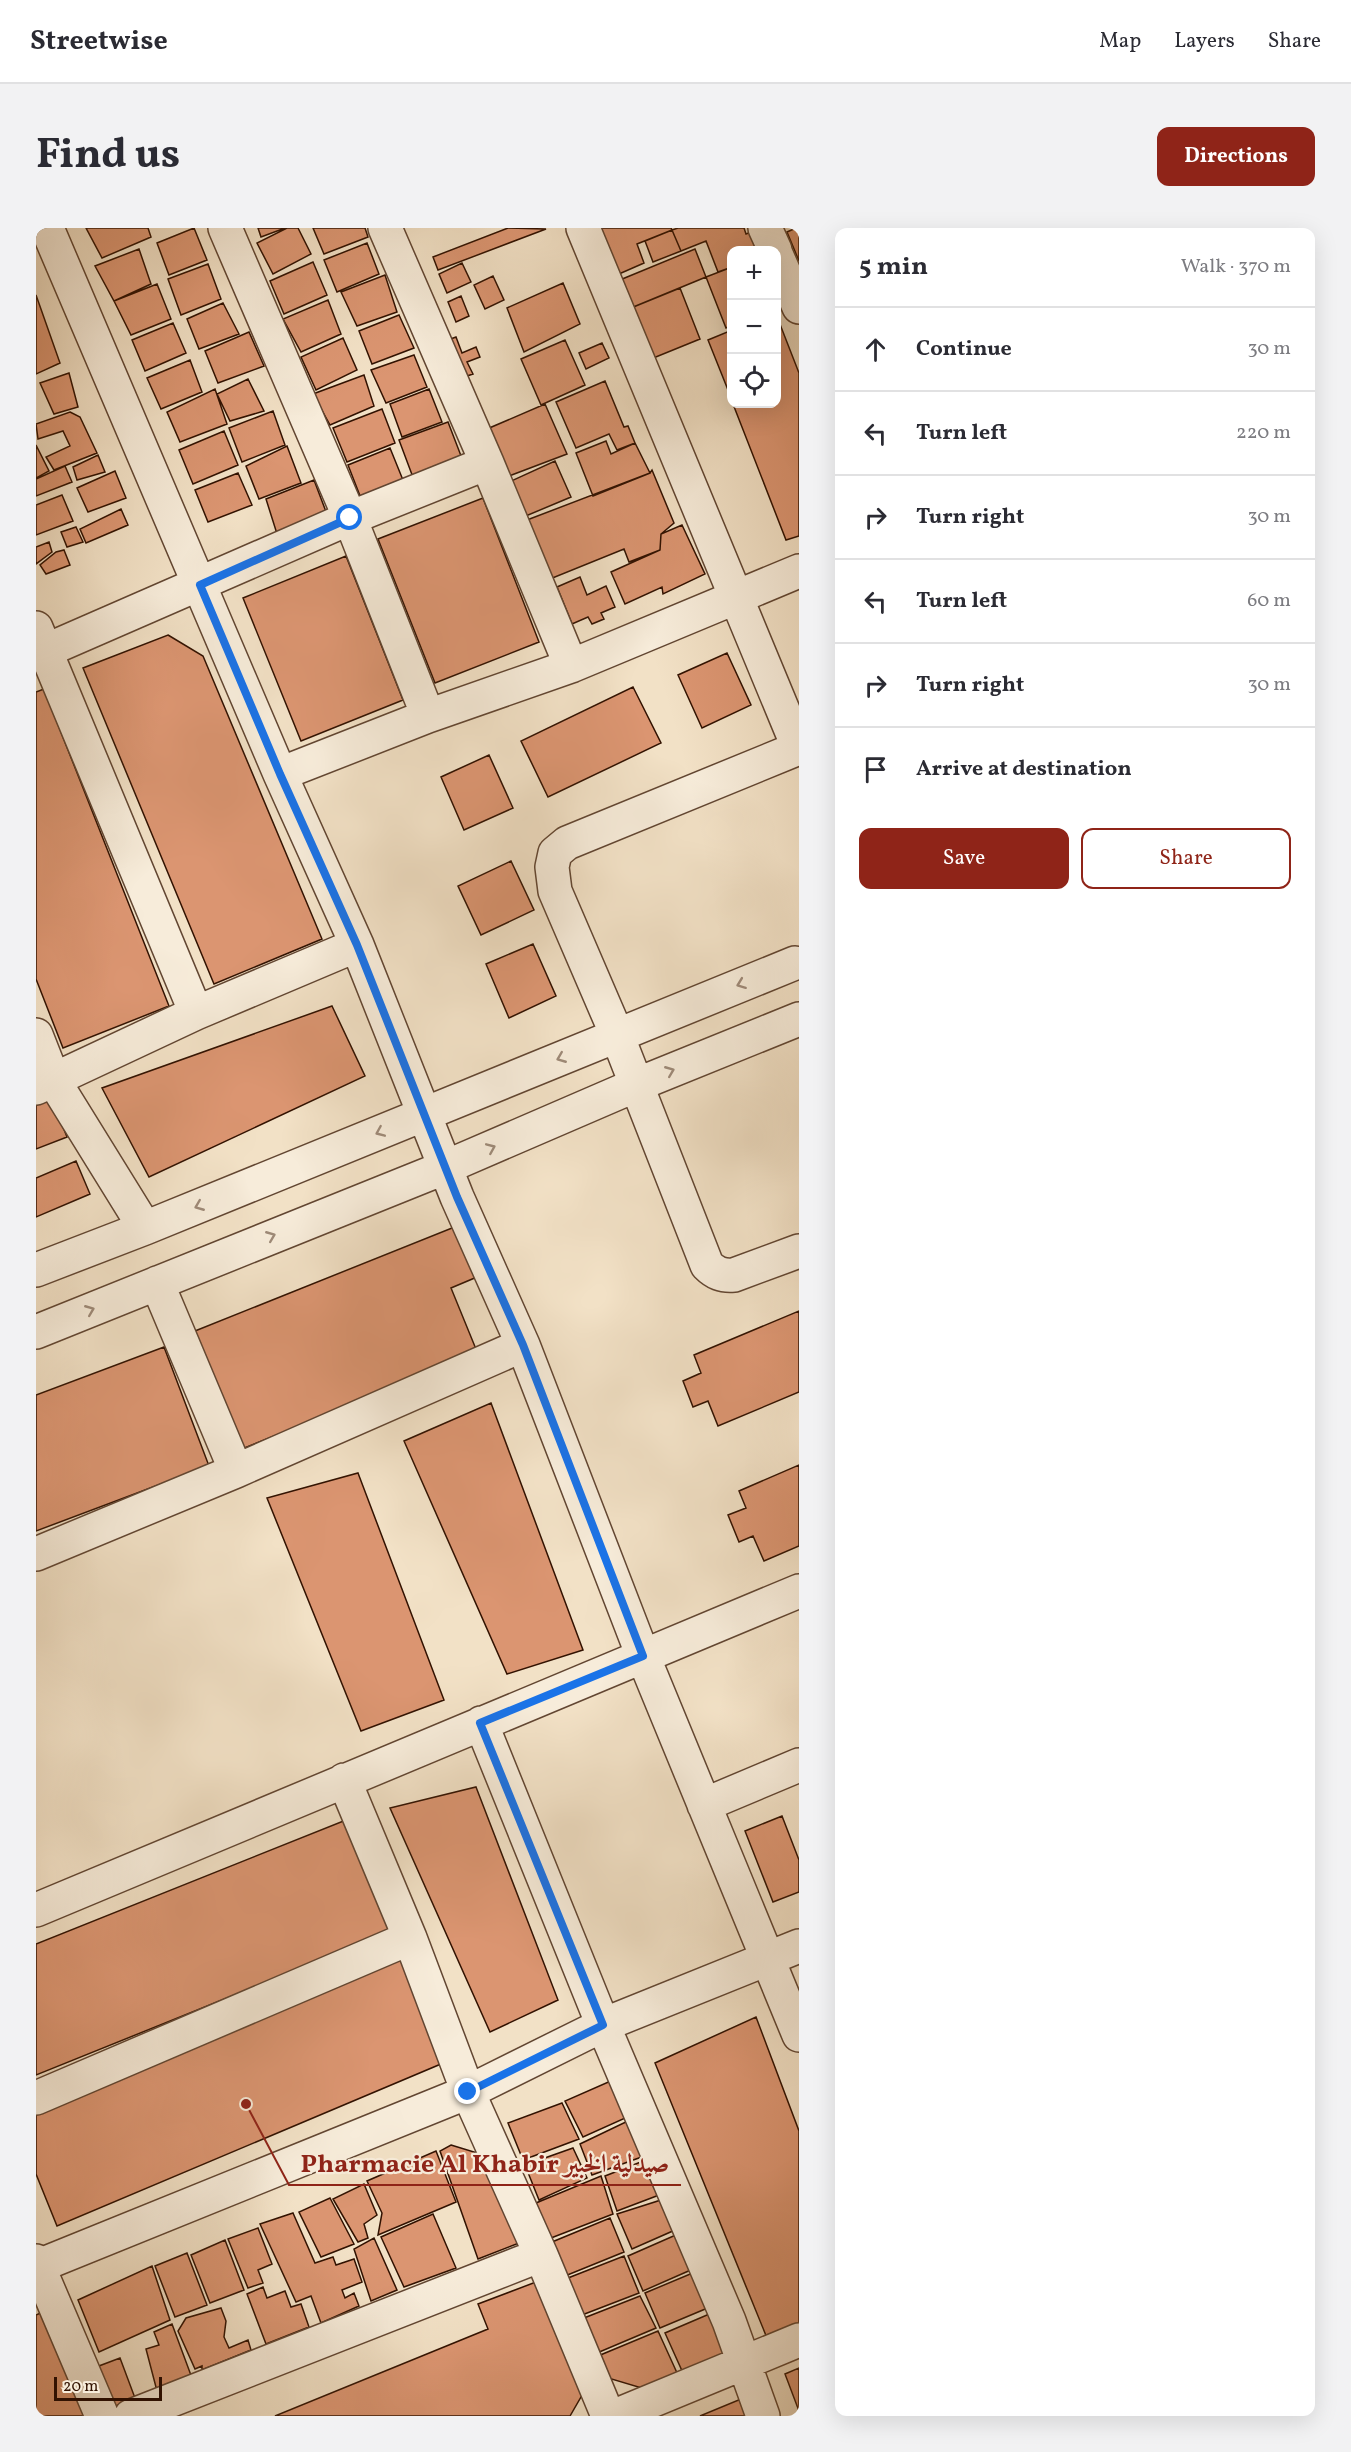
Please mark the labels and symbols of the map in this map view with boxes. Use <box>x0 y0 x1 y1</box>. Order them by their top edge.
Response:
route start <box>336 504 362 530</box>
one-way arrow <box>736 977 747 989</box>
one-way arrow <box>556 1051 567 1063</box>
one-way arrow <box>664 1066 675 1078</box>
one-way arrow <box>375 1124 386 1136</box>
one-way arrow <box>484 1143 495 1155</box>
one-way arrow <box>195 1198 205 1211</box>
one-way arrow <box>265 1231 276 1244</box>
one-way arrow <box>84 1305 95 1317</box>
route end <box>454 2078 480 2104</box>
callout: Pharmacie Al Khabir صيدلية الخبير <box>289 2141 681 2185</box>
text: Pharmacie Al Khabir صيدلية الخبير <box>301 2147 669 2183</box>
scale bar <box>54 2374 162 2402</box>

